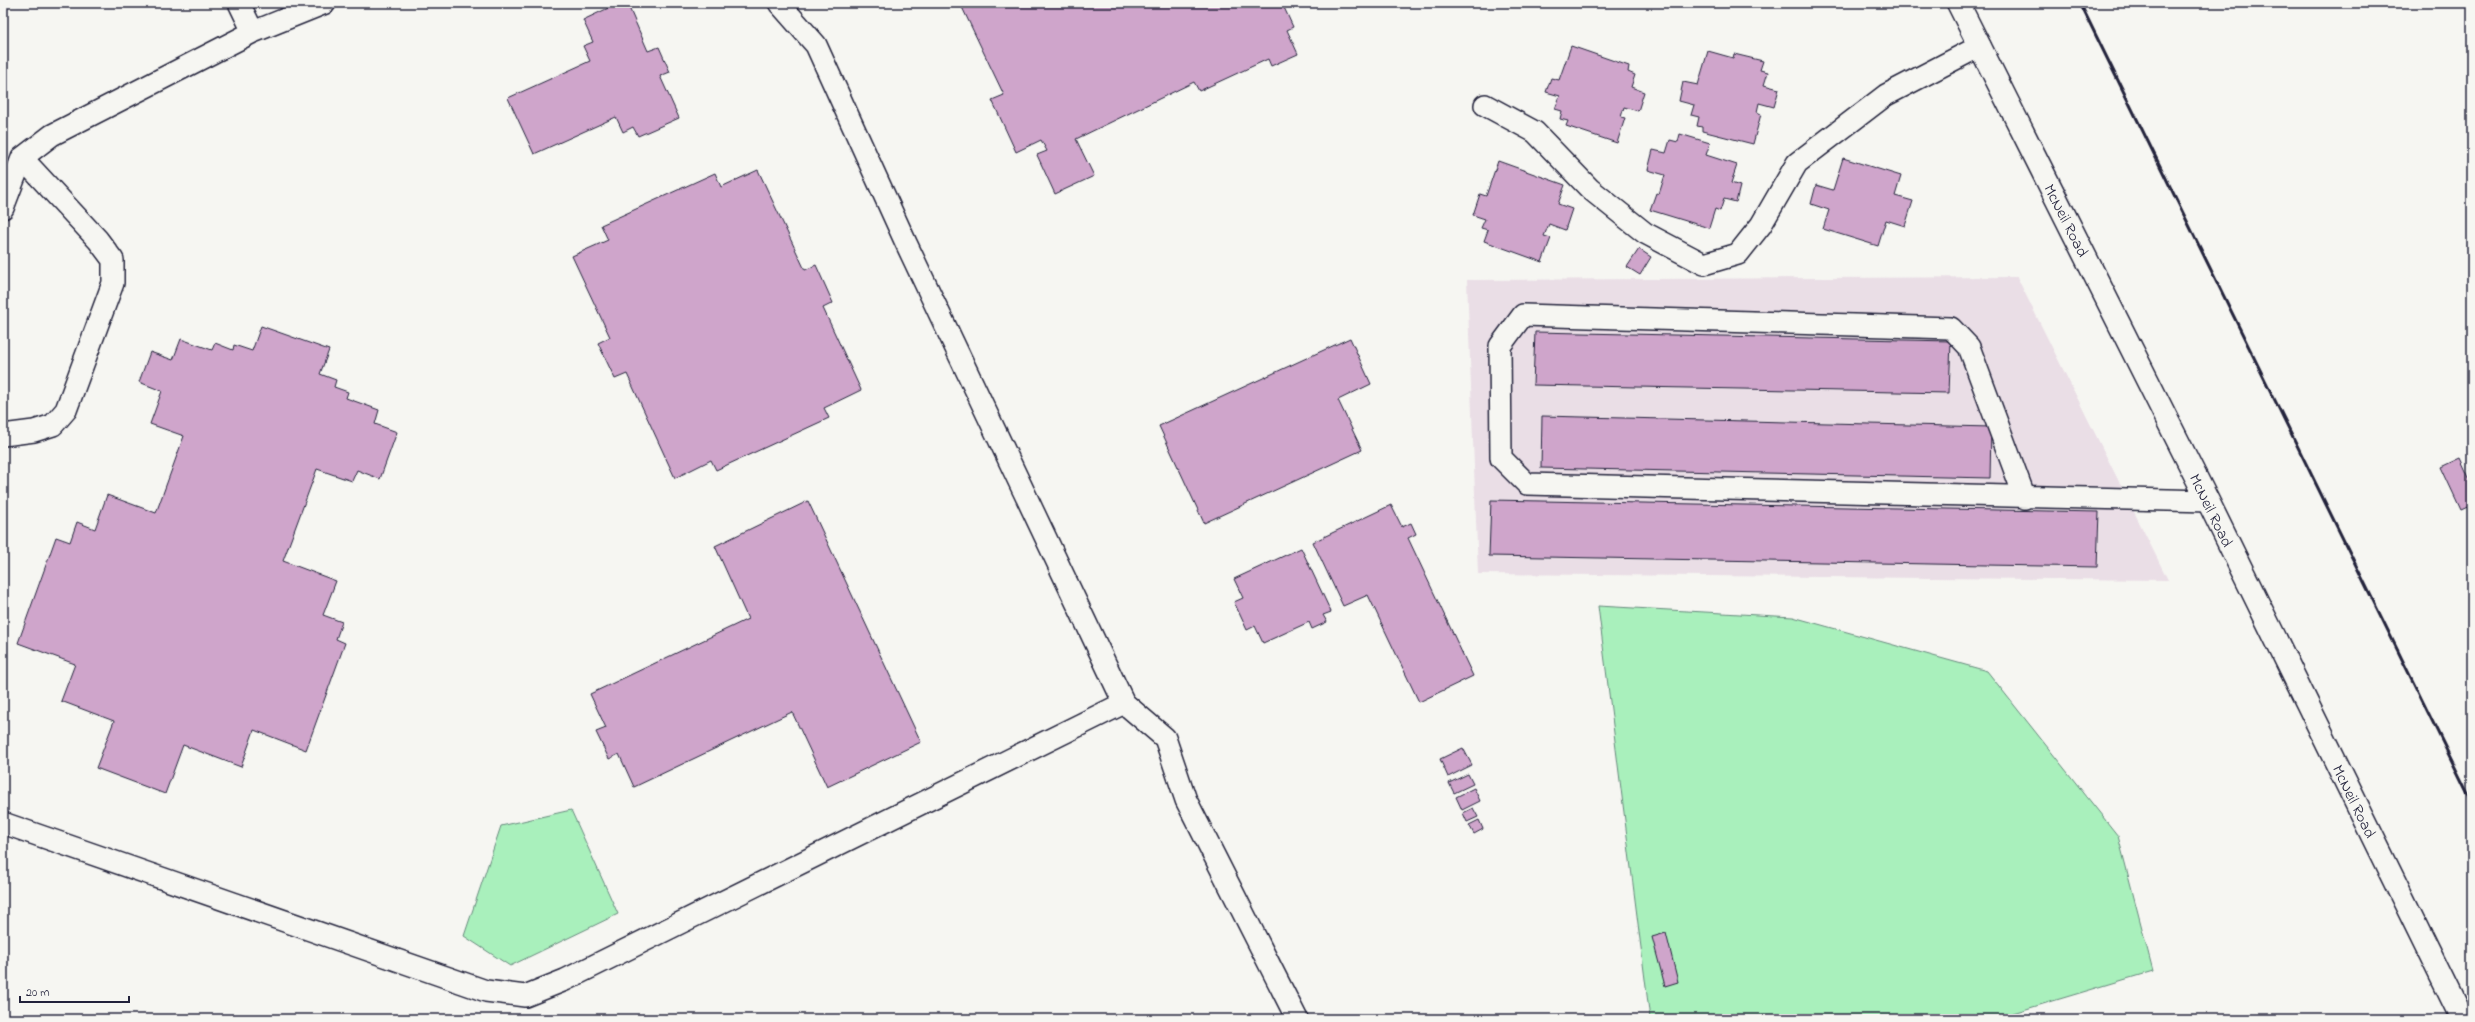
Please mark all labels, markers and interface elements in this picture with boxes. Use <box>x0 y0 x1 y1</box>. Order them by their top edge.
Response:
street label: McNeil Road <box>2037 180 2094 262</box>
street label: McNeil Road <box>2182 470 2238 552</box>
street label: McNeil Road <box>2325 761 2381 843</box>
scale bar <box>20 978 129 1004</box>
text: 20 m <box>26 984 49 1002</box>

